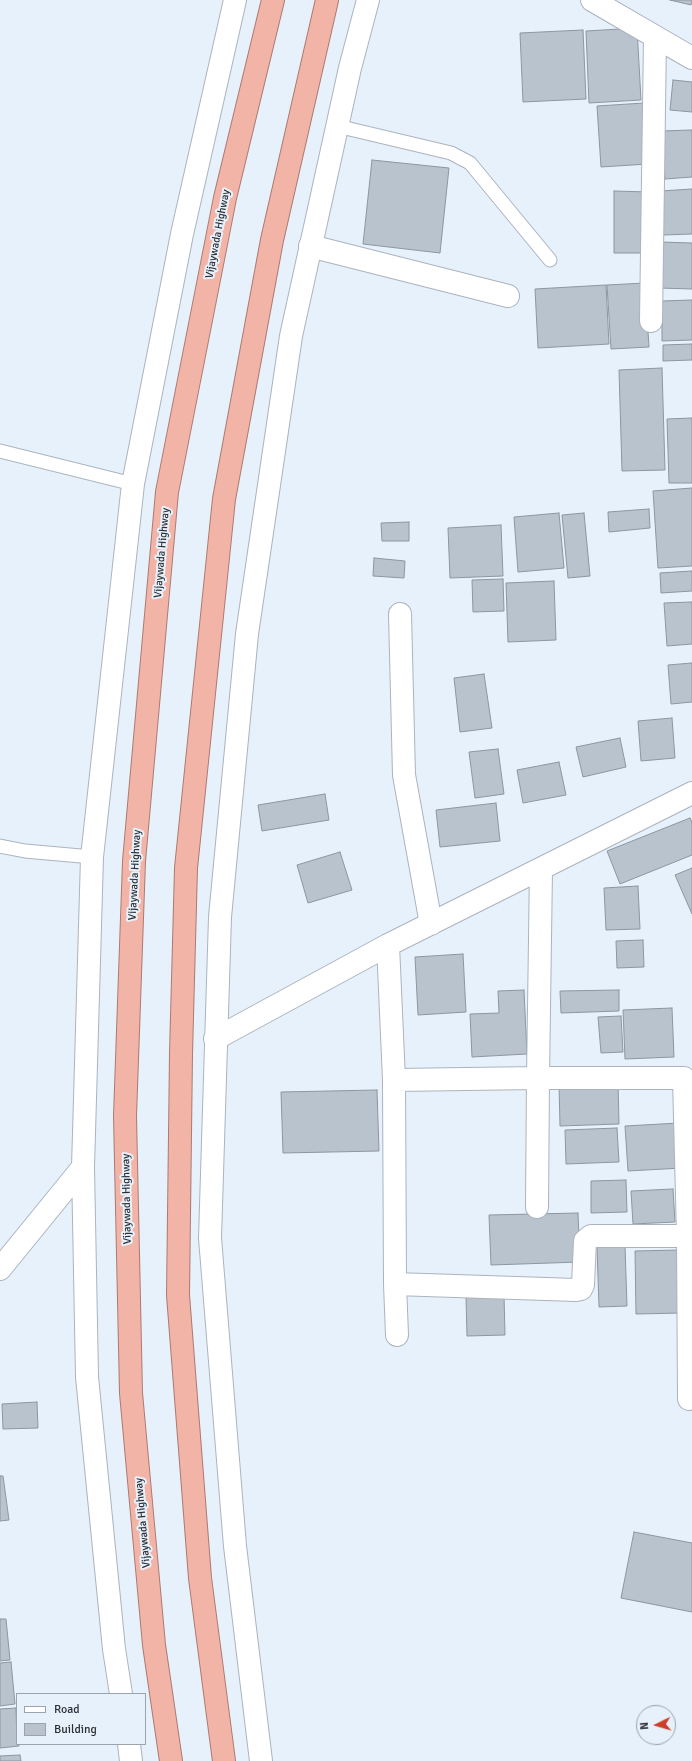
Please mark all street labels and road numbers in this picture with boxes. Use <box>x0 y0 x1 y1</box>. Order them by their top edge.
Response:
street label: Vijaywada Highway <box>203 188 233 280</box>
street label: Vijaywada Highway <box>151 507 173 599</box>
street label: Vijaywada Highway <box>126 829 144 921</box>
street label: Vijaywada Highway <box>120 1154 134 1244</box>
street label: Vijaywada Highway <box>132 1477 154 1569</box>

